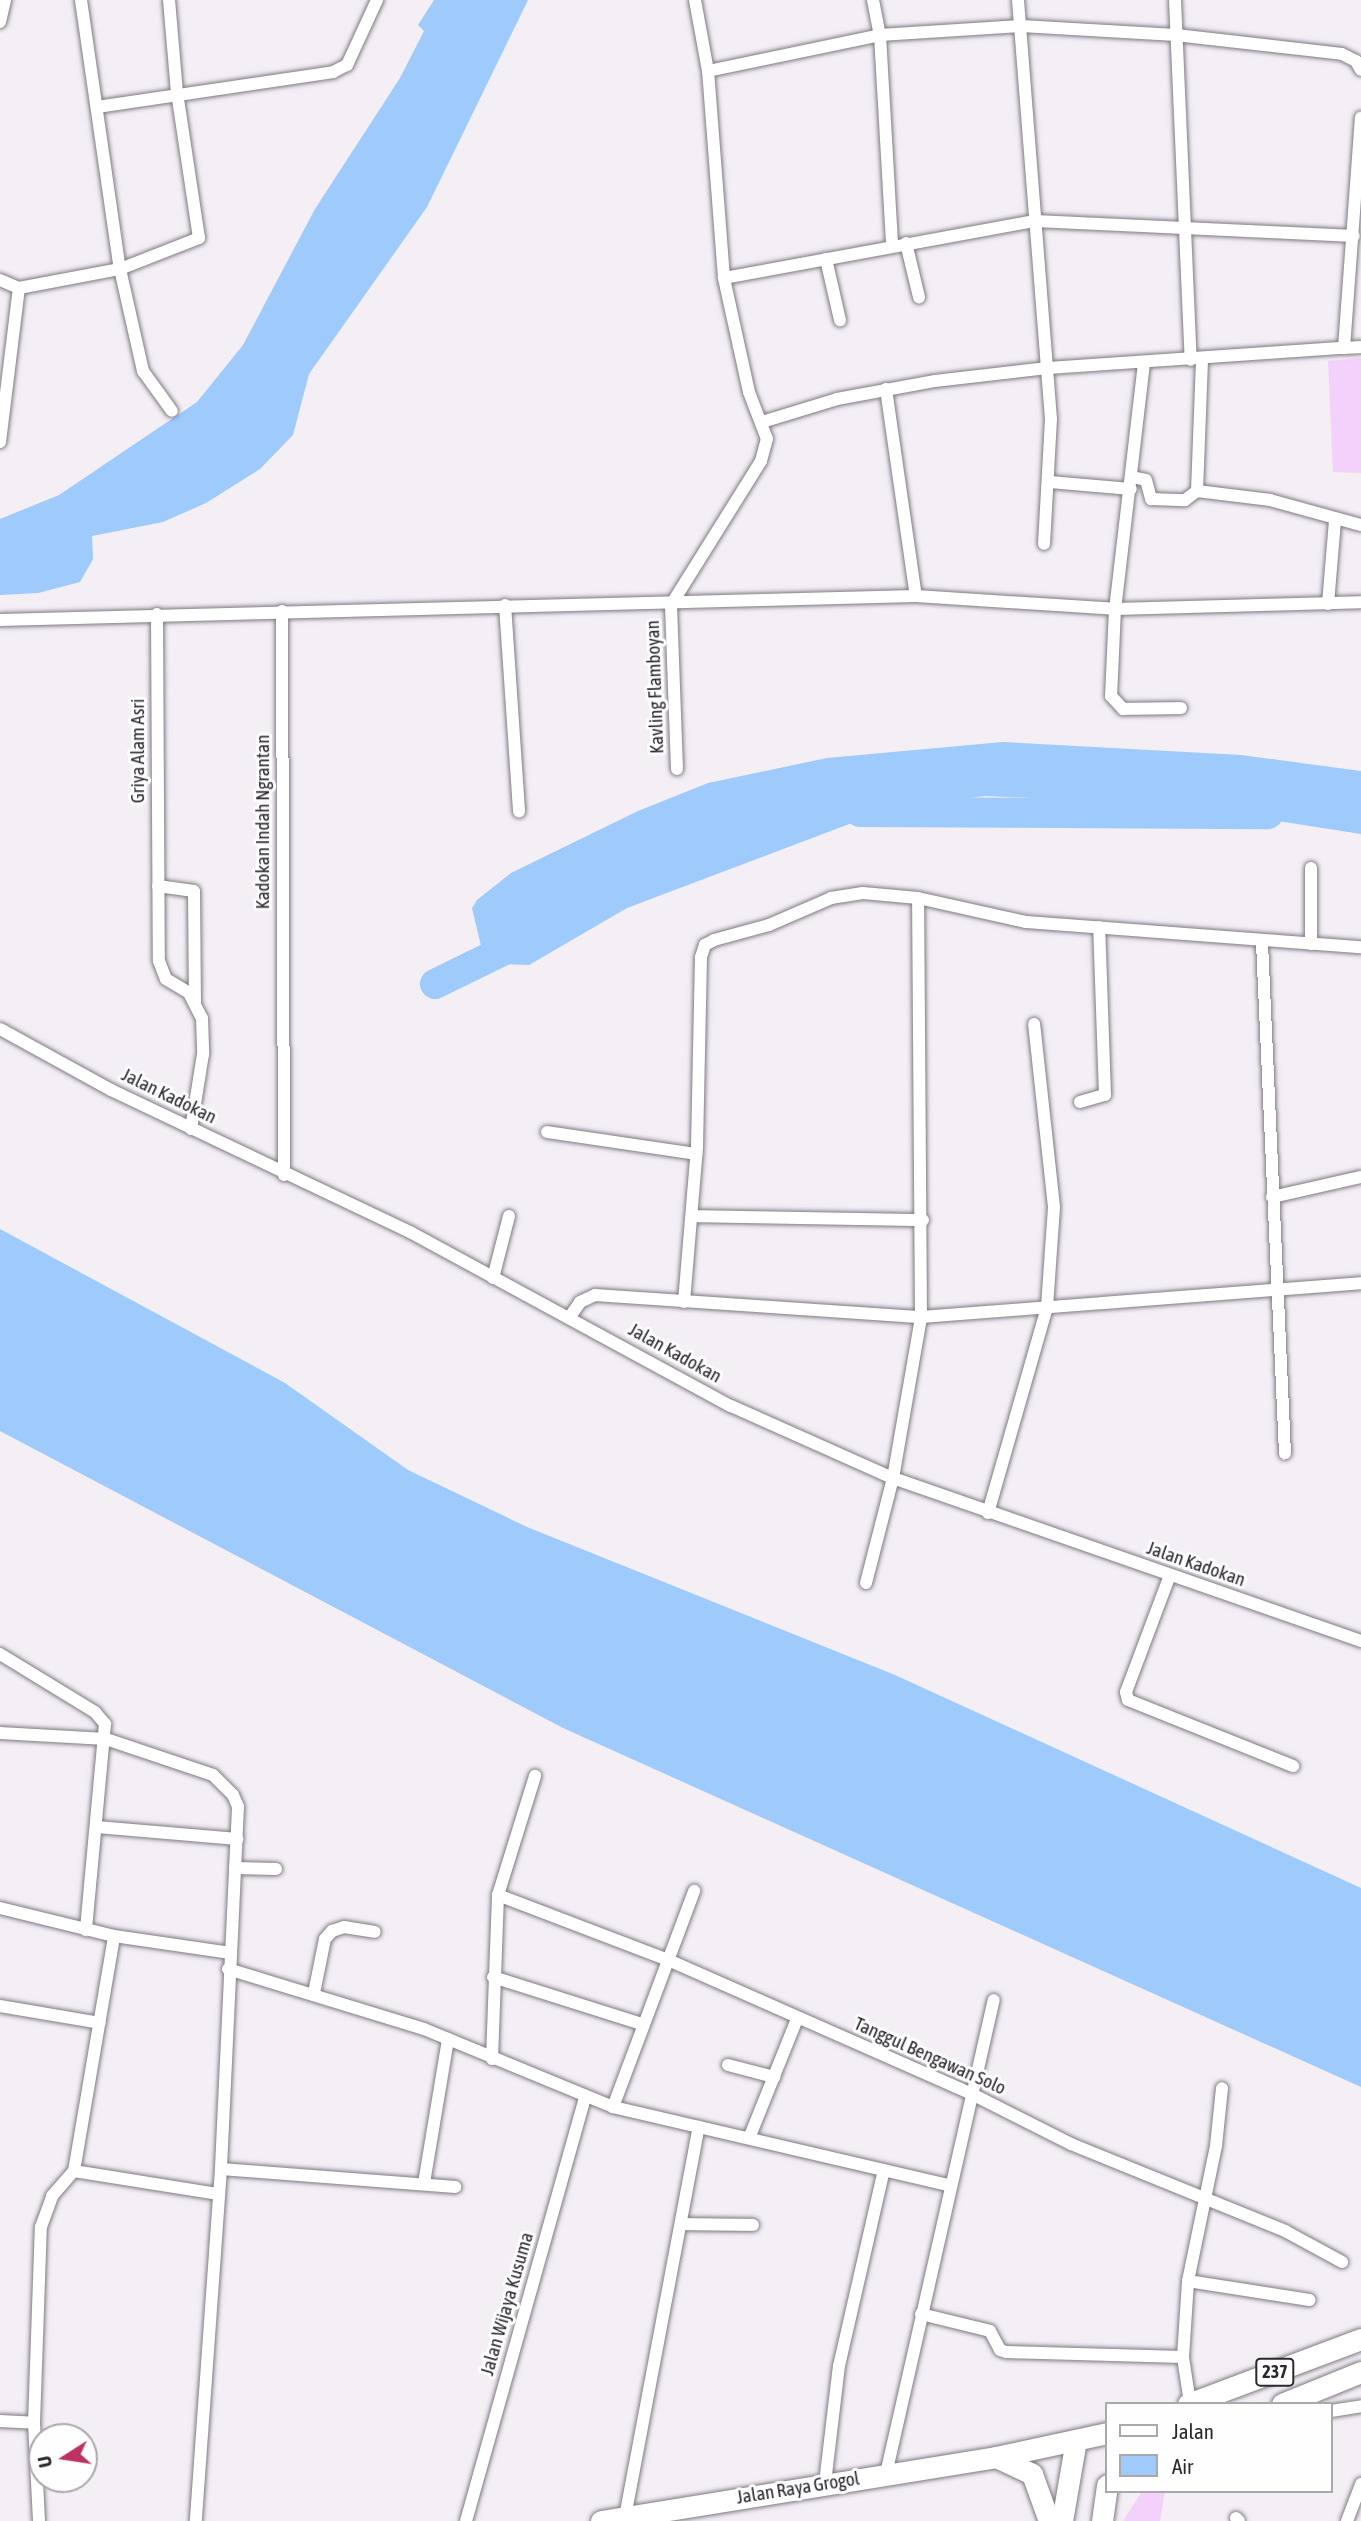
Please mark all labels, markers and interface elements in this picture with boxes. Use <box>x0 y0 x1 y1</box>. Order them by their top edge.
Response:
street label: Kavling Flamboyan <box>641 620 669 754</box>
street label: Griya Alam Asri <box>127 699 149 803</box>
street label: Kadokan Indah Ngrantan <box>252 735 274 909</box>
street label: Jalan Kadokan <box>118 1063 220 1129</box>
street label: Jalan Kadokan <box>625 1318 725 1388</box>
street label: Jalan Kadokan <box>1144 1537 1248 1591</box>
street label: Tanggul Bengawan Solo <box>851 2012 1009 2100</box>
street label: Jalan Wijaya Kusuma <box>476 2230 538 2378</box>
road number: 237 <box>1254 2358 1296 2386</box>
legend <box>1106 2402 1333 2493</box>
text: Jalan <box>1172 2419 1214 2443</box>
north arrow <box>28 2423 98 2493</box>
text: U <box>32 2454 56 2470</box>
text: Air <box>1172 2454 1193 2478</box>
street label: Jalan Raya Grogol <box>735 2467 861 2509</box>

